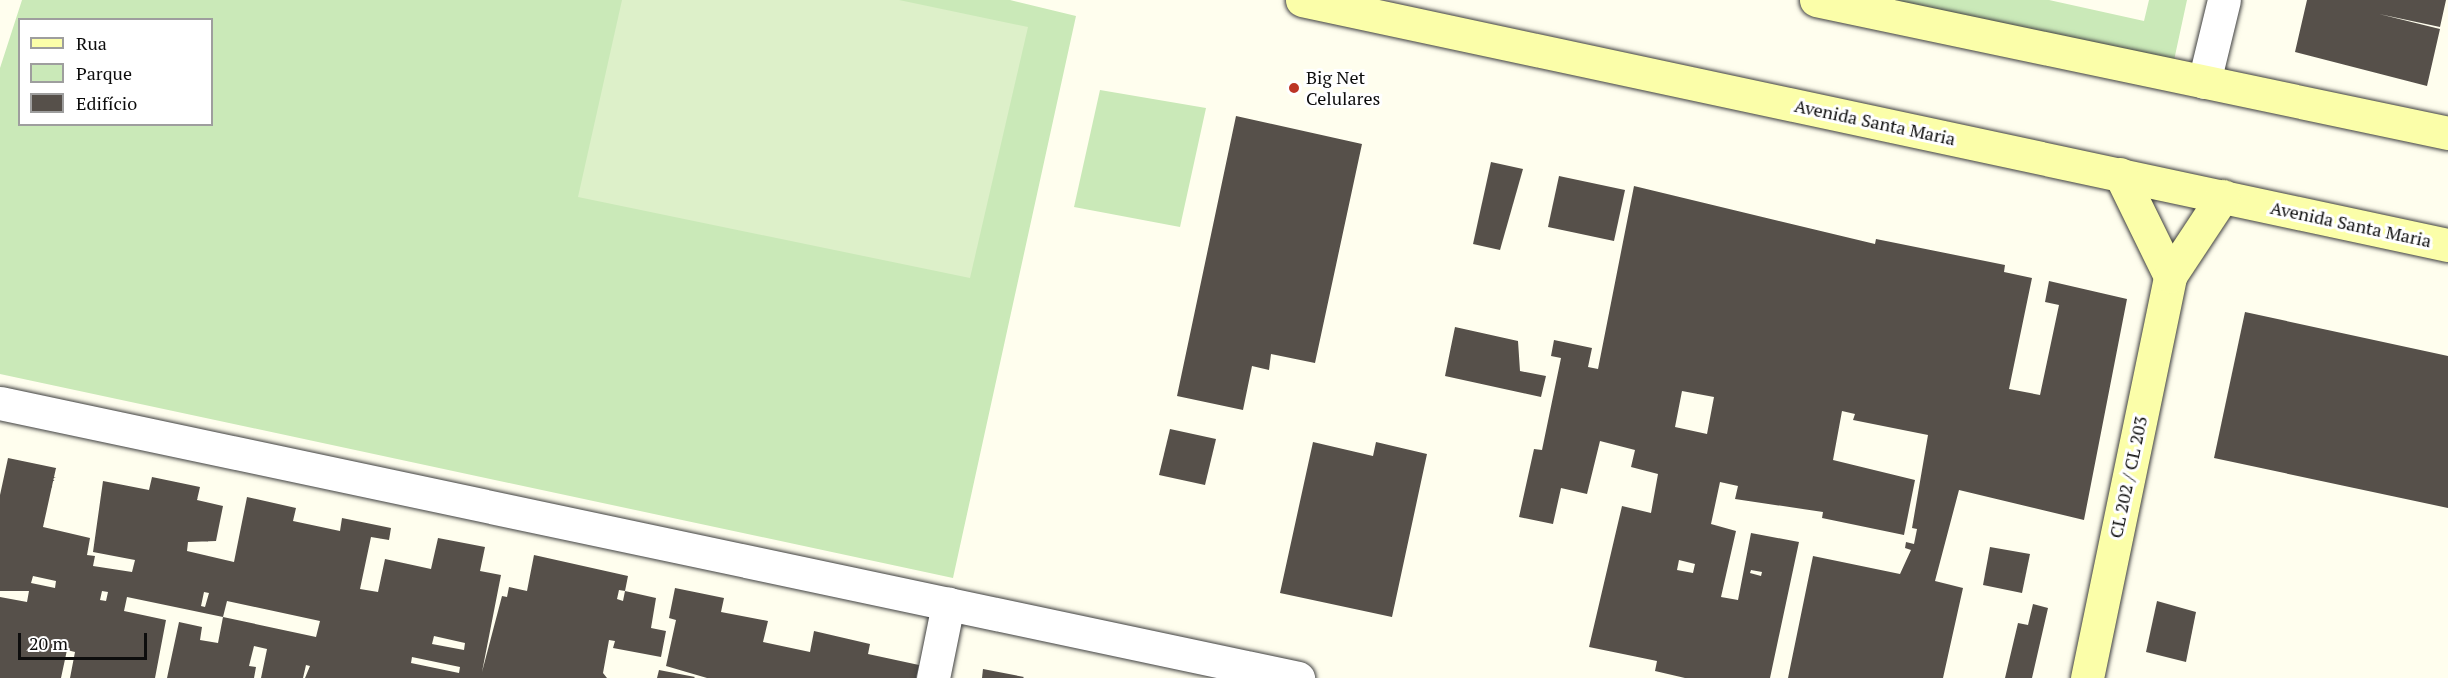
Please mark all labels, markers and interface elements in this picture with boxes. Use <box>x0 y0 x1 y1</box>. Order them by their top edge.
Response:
legend <box>18 18 213 126</box>
text: Rua <box>76 31 107 55</box>
text: Parque <box>76 61 132 85</box>
place label: Big Net Celulares <box>1306 67 1380 110</box>
marker: Big Net Celulares <box>1287 81 1301 95</box>
text: Edifício <box>76 91 137 115</box>
street label: Avenida Santa Maria <box>1792 94 1958 150</box>
street label: Avenida Santa Maria <box>2268 196 2434 252</box>
street label: CL 202 / CL 203 <box>2105 414 2151 540</box>
scale bar <box>21 621 150 659</box>
text: 20 m <box>29 631 68 655</box>

